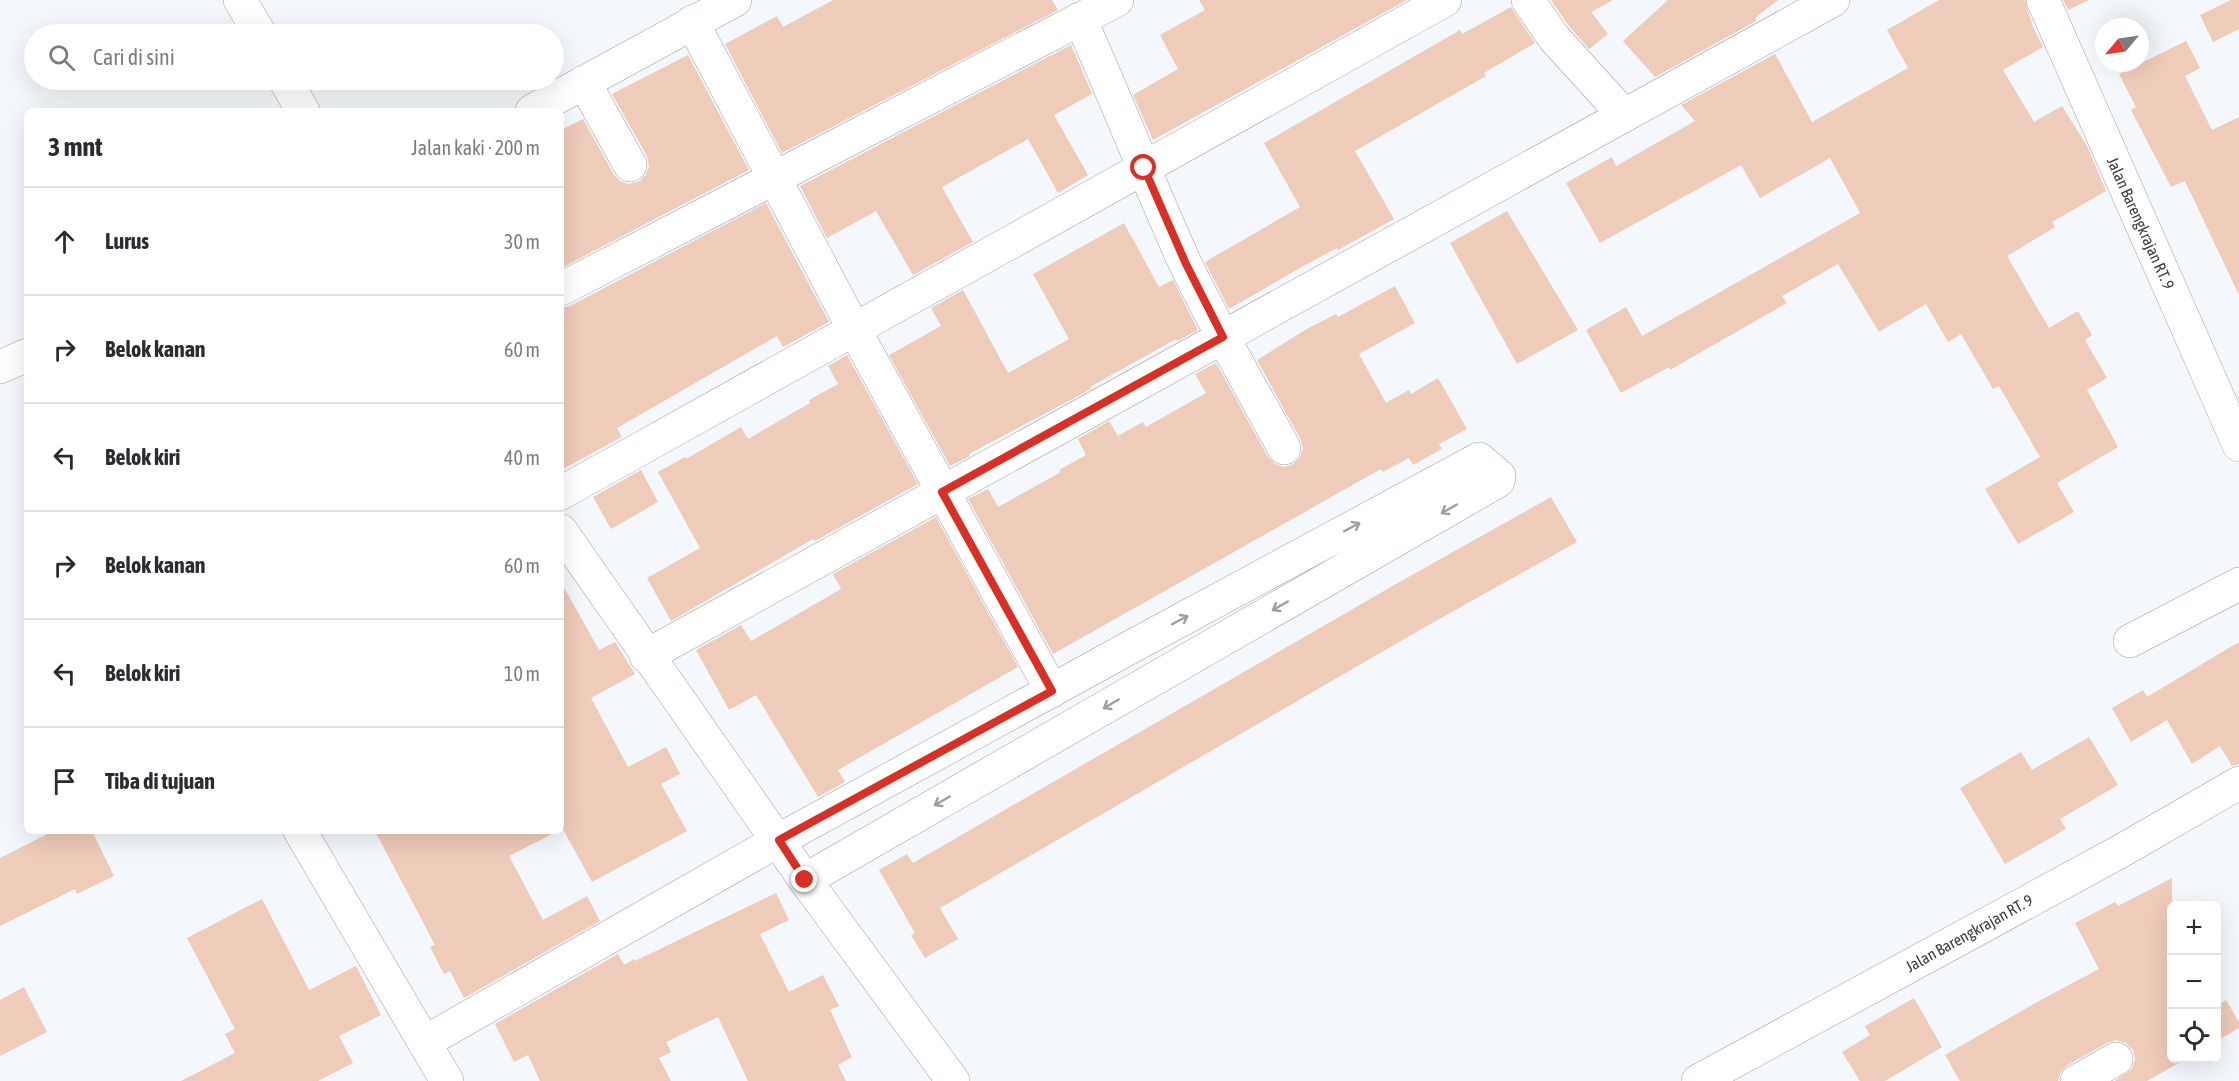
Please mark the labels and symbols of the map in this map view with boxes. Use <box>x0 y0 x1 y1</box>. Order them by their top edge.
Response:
north arrow <box>2095 18 2149 72</box>
route start <box>1130 154 1156 180</box>
street label: Jalan Barengkrajan RT. 9 <box>2103 154 2178 292</box>
one-way arrow <box>1441 503 1458 515</box>
one-way arrow <box>1342 521 1360 532</box>
one-way arrow <box>1272 600 1289 612</box>
one-way arrow <box>1171 614 1188 626</box>
one-way arrow <box>1103 698 1120 710</box>
one-way arrow <box>934 796 952 807</box>
route end <box>791 866 817 892</box>
street label: Jalan Barengkrajan RT. 9 <box>1902 891 2036 976</box>

